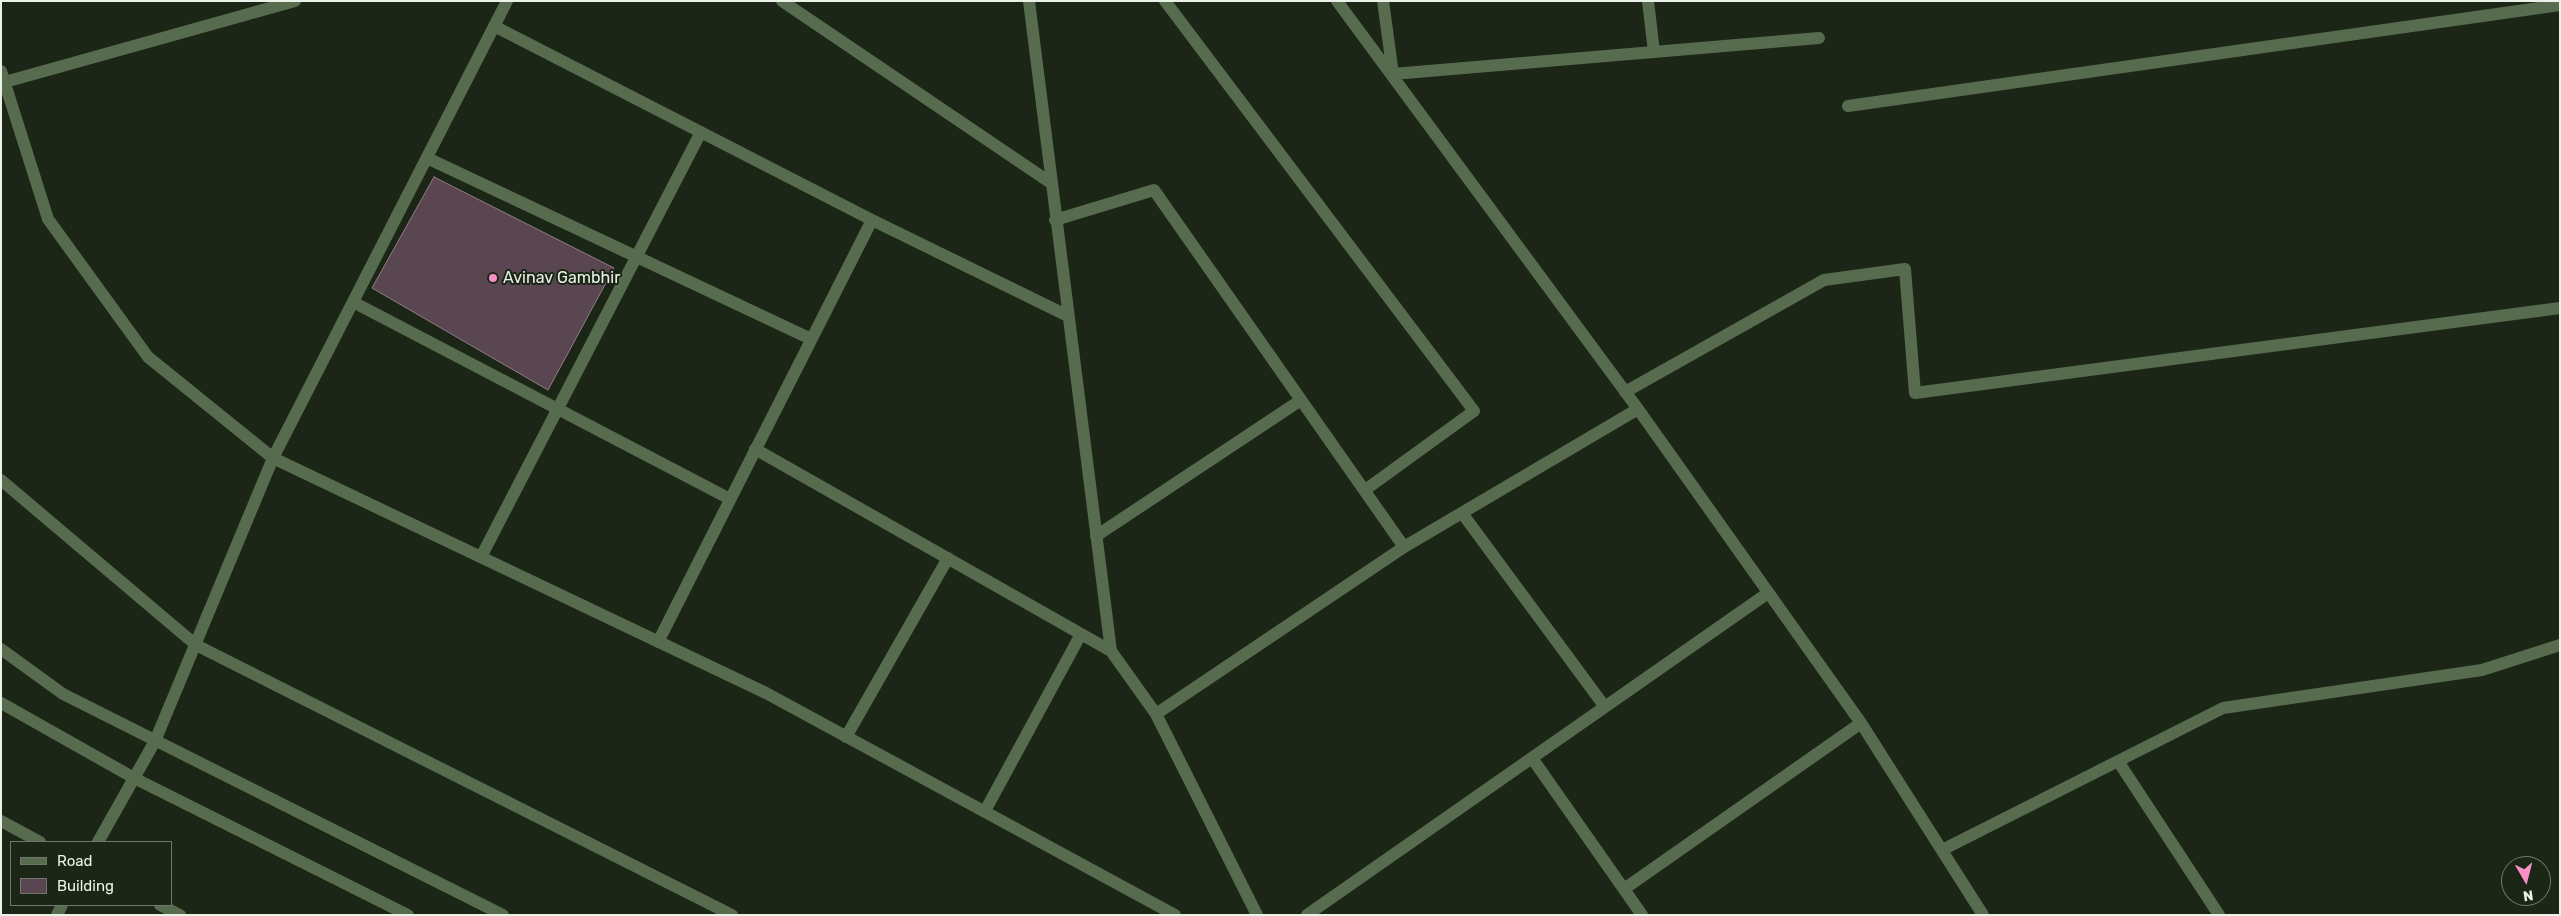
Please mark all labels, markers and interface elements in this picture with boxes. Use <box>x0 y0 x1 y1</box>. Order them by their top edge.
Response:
place label: Avinav Gambhir <box>503 268 620 288</box>
marker: Avinav Gambhir <box>487 272 499 284</box>
legend <box>10 841 172 906</box>
text: Road <box>57 852 93 870</box>
north arrow <box>2501 856 2551 906</box>
text: Building <box>57 877 114 895</box>
text: N <box>2522 886 2534 904</box>

